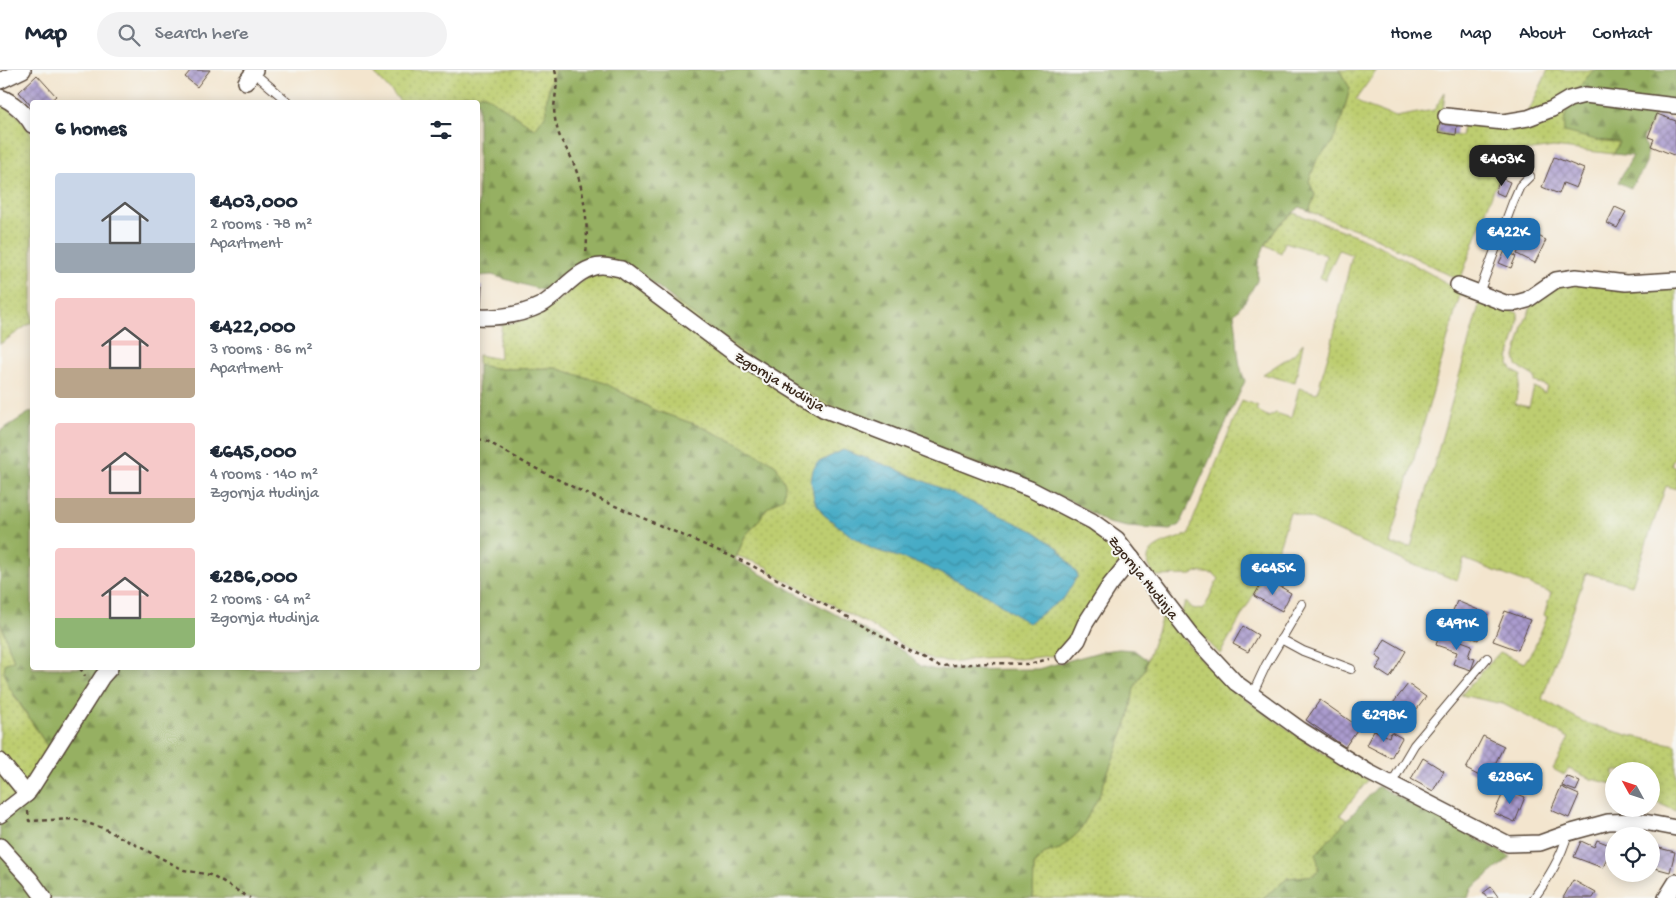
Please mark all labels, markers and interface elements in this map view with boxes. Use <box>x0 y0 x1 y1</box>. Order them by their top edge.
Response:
search box <box>97 12 447 57</box>
text: Map <box>25 20 67 49</box>
icon: search <box>115 21 143 49</box>
text: Search here <box>155 23 248 46</box>
text: Home <box>1390 24 1432 45</box>
text: Map <box>1460 24 1491 45</box>
text: About <box>1519 24 1565 45</box>
text: Contact <box>1593 24 1651 45</box>
icon: filters <box>427 116 455 144</box>
text: 6 homes <box>55 118 126 143</box>
pin: €403K <box>1467 144 1537 187</box>
text: €403K <box>1480 151 1524 170</box>
text: €403,000 <box>210 191 298 216</box>
icon: home <box>95 193 155 253</box>
text: 2 rooms · 78 m² <box>210 216 312 235</box>
pin: €422K <box>1473 218 1543 260</box>
text: €422K <box>1487 224 1529 243</box>
text: Apartment <box>210 235 282 254</box>
text: €422,000 <box>210 316 295 341</box>
icon: home <box>95 318 155 378</box>
text: 3 rooms · 86 m² <box>210 341 313 360</box>
street label: Zgornja Hudinja <box>731 349 828 417</box>
text: Apartment <box>210 360 282 379</box>
text: €645,000 <box>210 441 297 466</box>
icon: home <box>95 443 155 503</box>
text: 4 rooms · 140 m² <box>210 466 318 485</box>
text: Zgornja Hudinja <box>210 485 319 504</box>
street label: Zgornja Hudinja <box>1103 533 1182 624</box>
pin: €645K <box>1238 554 1308 596</box>
text: €645K <box>1252 560 1294 579</box>
text: €286,000 <box>210 566 297 591</box>
icon: home <box>95 568 155 628</box>
text: 2 rooms · 64 m² <box>210 591 311 610</box>
pin: €491K <box>1422 608 1492 651</box>
text: Zgornja Hudinja <box>210 610 319 629</box>
text: €491K <box>1437 615 1477 634</box>
pin: €298K <box>1349 700 1419 743</box>
text: €298K <box>1363 707 1405 726</box>
pin: €286K <box>1475 762 1545 805</box>
north arrow <box>1605 762 1660 818</box>
map controls <box>1605 762 1660 882</box>
text: €286K <box>1488 769 1532 788</box>
button: locate <box>1605 827 1660 882</box>

